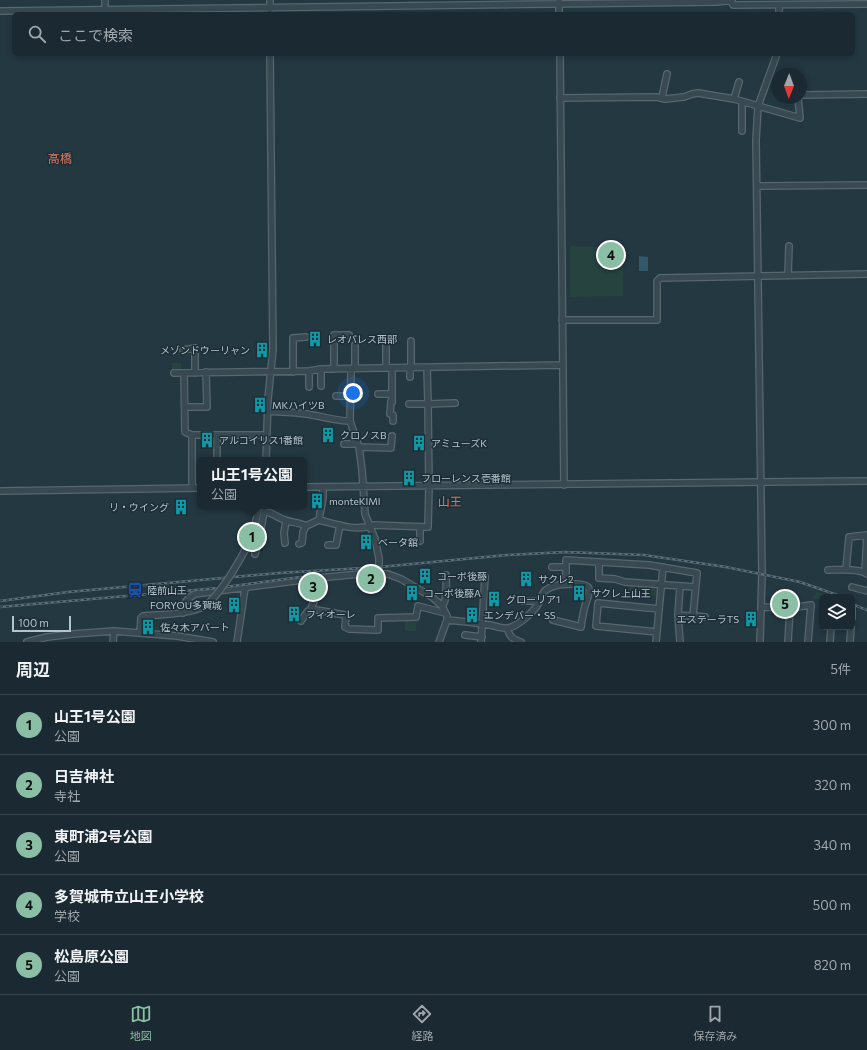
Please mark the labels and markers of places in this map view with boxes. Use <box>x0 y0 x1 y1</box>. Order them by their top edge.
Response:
pin: 4 <box>598 240 624 270</box>
building icon: レオパレス西部 <box>306 330 324 348</box>
place label: レオパレス西部 <box>327 333 397 345</box>
building icon: メゾンドウーリャン <box>253 341 271 359</box>
place label: メゾンドウーリャン <box>160 344 250 356</box>
building icon: MKハイツB <box>251 396 269 414</box>
place label: MKハイツB <box>272 399 325 411</box>
building icon: クロノスB <box>319 426 337 444</box>
place label: クロノスB <box>340 429 387 441</box>
building icon: アルコイリス1番館 <box>198 431 216 449</box>
place label: アルコイリス1番館 <box>219 434 303 446</box>
building icon: アミューズK <box>410 434 428 452</box>
place label: アミューズK <box>431 437 487 449</box>
building icon: フローレンス壱番館 <box>400 469 418 487</box>
place label: フローレンス壱番館 <box>421 472 511 484</box>
building icon: monteKIMI <box>308 492 326 510</box>
place label: monteKIMI <box>329 495 381 507</box>
building icon: リ・ウイング <box>172 498 190 516</box>
place label: リ・ウイング <box>109 501 169 513</box>
pin: 1 <box>239 522 265 552</box>
building icon: ベータ舘 <box>357 533 375 551</box>
place label: ベータ舘 <box>378 536 418 548</box>
pin: 2 <box>358 564 384 594</box>
building icon: コーポ後藤 <box>416 567 434 585</box>
place label: コーポ後藤 <box>437 570 487 582</box>
building icon: サクレ2 <box>517 570 535 588</box>
pin: 3 <box>300 572 326 602</box>
place label: サクレ2 <box>538 573 574 585</box>
station icon: 陸前山王 <box>126 581 144 599</box>
place label: 陸前山王 <box>147 584 187 596</box>
building icon: コーポ後藤A <box>403 584 421 602</box>
building icon: サクレ上山王 <box>570 584 588 602</box>
place label: コーポ後藤A <box>424 587 481 599</box>
place label: サクレ上山王 <box>591 587 651 599</box>
pin: 5 <box>772 589 798 619</box>
building icon: グローリア1 <box>485 590 503 608</box>
place label: グローリア1 <box>506 593 560 605</box>
building icon: FORYOU多賀城 <box>225 596 243 614</box>
place label: FORYOU多賀城 <box>150 599 222 611</box>
building icon: フィオーレ <box>285 605 303 623</box>
building icon: エンデバー・SS <box>463 606 481 624</box>
place label: フィオーレ <box>306 608 356 620</box>
place label: エンデバー・SS <box>484 609 556 621</box>
building icon: エステーラTS <box>742 610 760 628</box>
place label: エステーラTS <box>677 613 739 625</box>
building icon: 佐々木アパート <box>139 618 157 636</box>
place label: 佐々木アパート <box>160 621 230 633</box>

